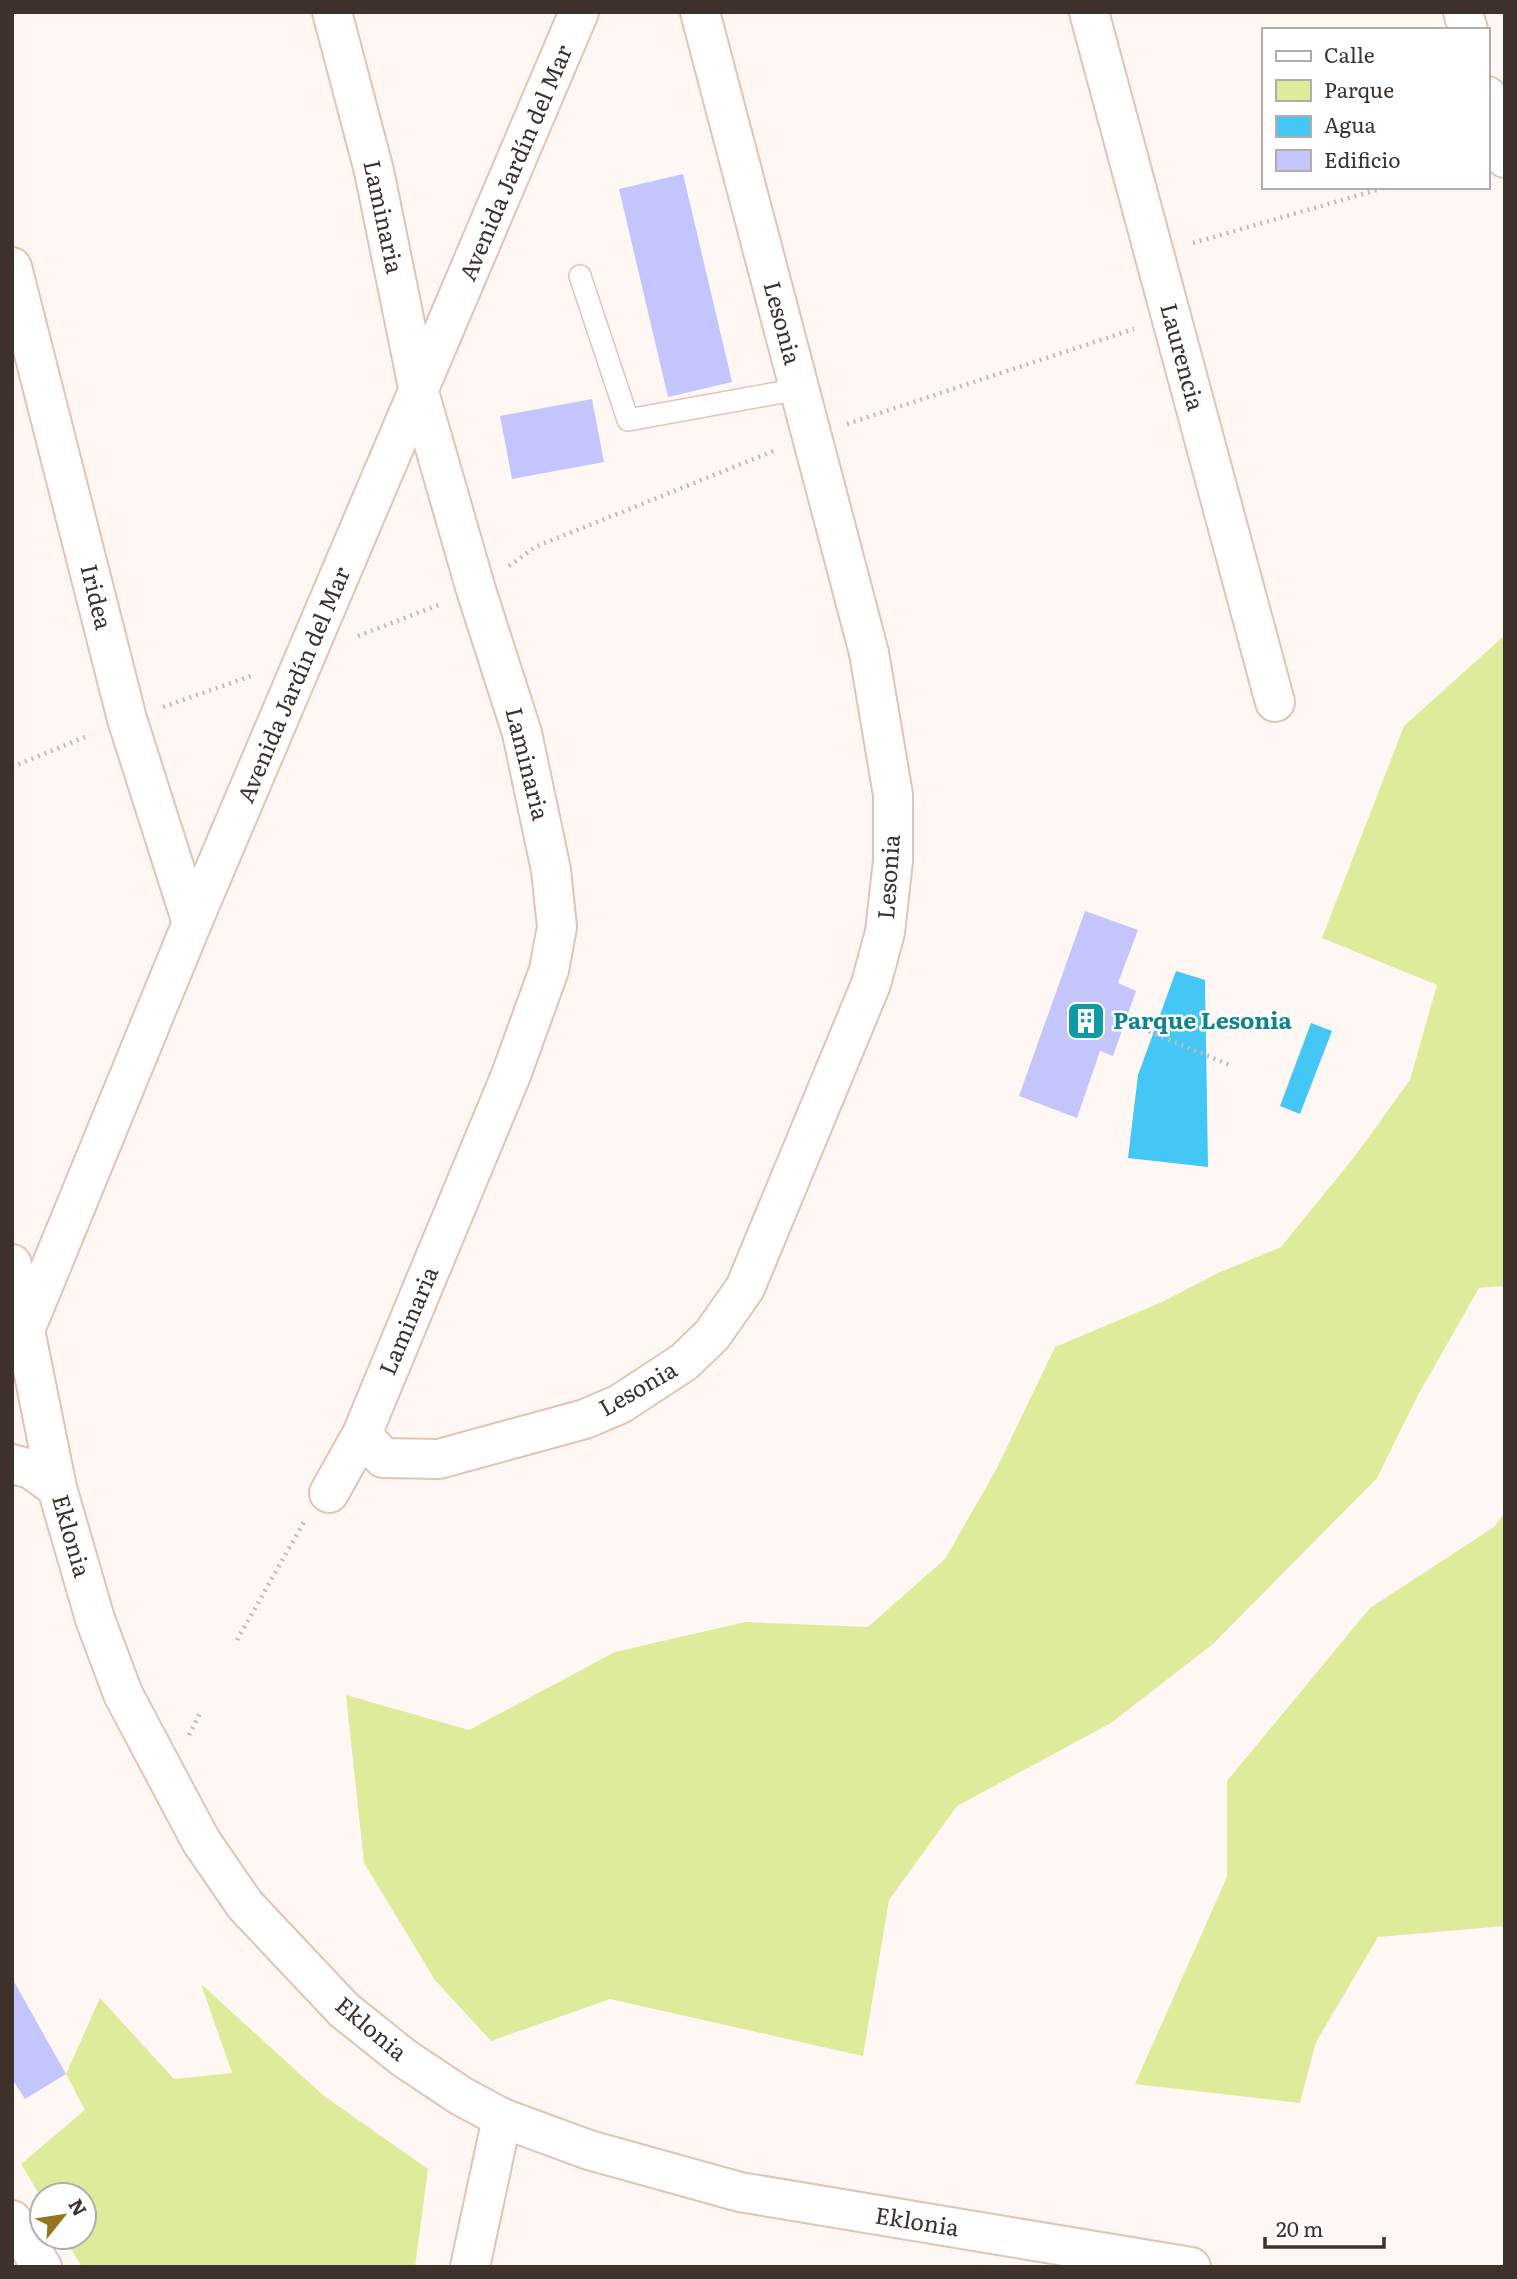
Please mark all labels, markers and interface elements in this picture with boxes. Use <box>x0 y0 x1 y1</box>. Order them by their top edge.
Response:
legend <box>1262 28 1489 189</box>
text: Calle <box>1324 38 1375 69</box>
street label: Avenida Jardín del Mar <box>449 39 579 285</box>
text: Parque <box>1324 73 1394 104</box>
text: Agua <box>1324 108 1376 139</box>
text: Edificio <box>1324 143 1400 174</box>
street label: Laminaria <box>356 157 414 277</box>
street label: Lesonia <box>756 277 812 369</box>
street label: Laurencia <box>1153 299 1215 415</box>
street label: Iridea <box>73 560 123 633</box>
street label: Avenida Jardín del Mar <box>227 561 357 807</box>
street label: Laminaria <box>499 704 560 824</box>
street label: Lesonia <box>867 833 907 921</box>
building icon: Parque Lesonia <box>1065 1000 1107 1042</box>
place label: Parque Lesonia <box>1113 1002 1293 1036</box>
street label: Laminaria <box>369 1260 446 1380</box>
street label: Lesonia <box>592 1351 683 1423</box>
street label: Eklonia <box>45 1490 101 1581</box>
street label: Eklonia <box>329 1987 416 2068</box>
north arrow <box>28 2181 98 2251</box>
text: N <box>62 2193 95 2221</box>
street label: Eklonia <box>873 2197 962 2244</box>
scale bar <box>1265 2206 1384 2250</box>
text: 20 m <box>1276 2212 1323 2243</box>

